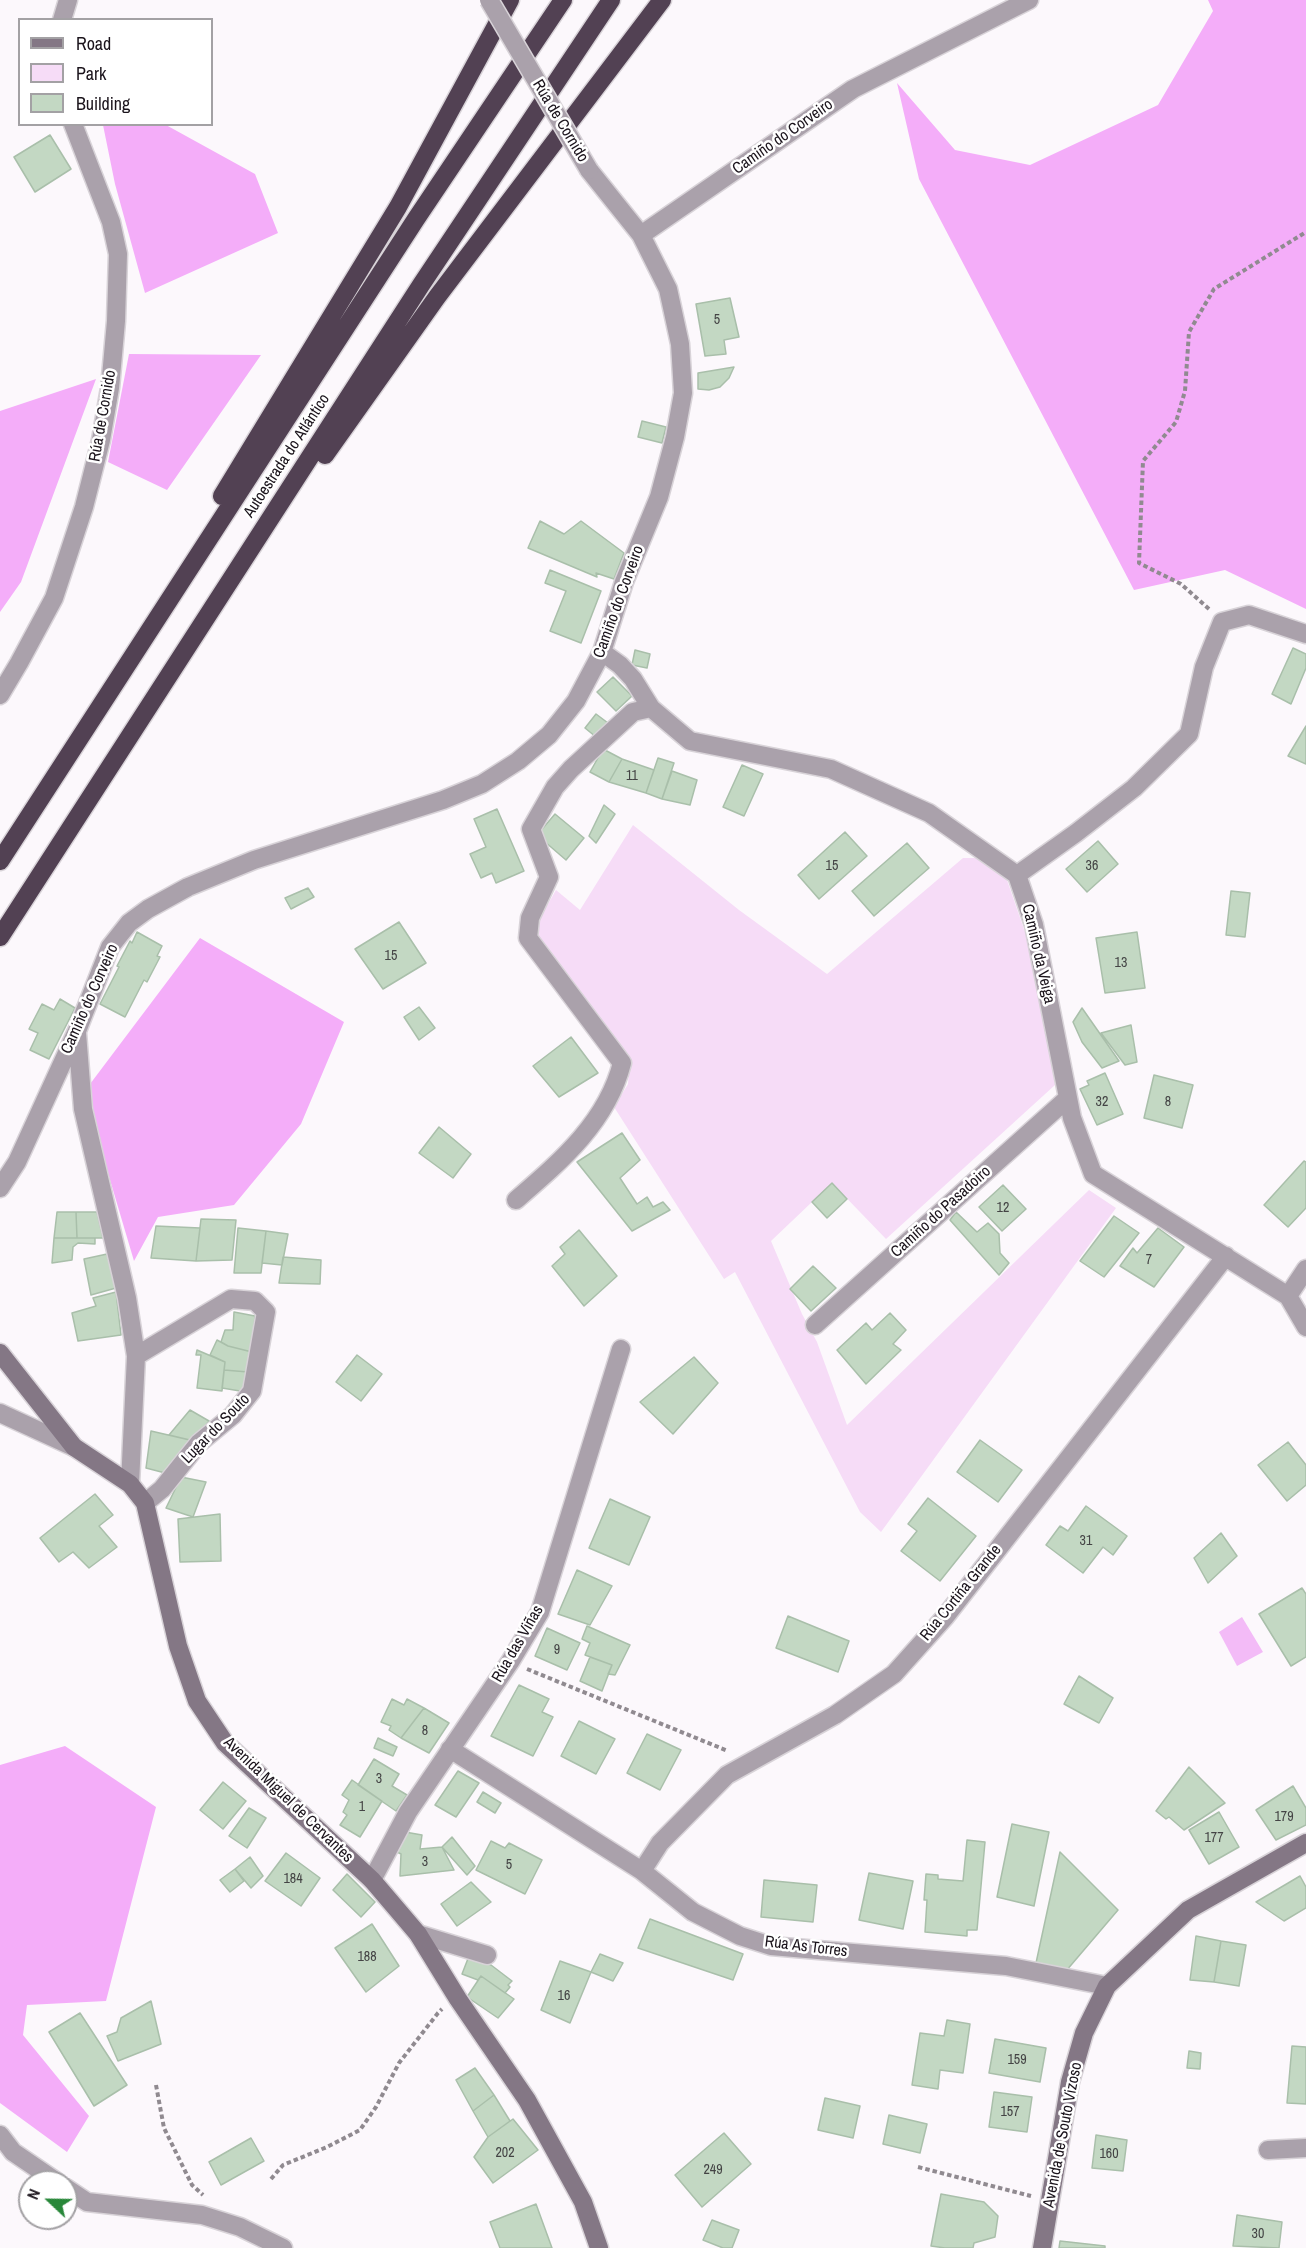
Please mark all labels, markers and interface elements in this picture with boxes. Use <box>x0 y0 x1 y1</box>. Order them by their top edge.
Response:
legend <box>18 18 213 126</box>
text: Road <box>76 31 111 56</box>
text: Park <box>76 61 106 86</box>
street label: Rúa de Cornido <box>528 76 592 166</box>
text: Building <box>76 91 130 116</box>
street label: Camiño do Corveiro <box>729 95 837 179</box>
house number: 5 <box>714 312 720 328</box>
street label: Rúa de Cornido <box>86 369 120 463</box>
street label: Autoestrada do Atlántico <box>240 391 334 521</box>
street label: Camiño do Corveiro <box>590 543 648 661</box>
house number: 11 <box>626 768 638 784</box>
house number: 15 <box>826 858 838 874</box>
house number: 36 <box>1086 858 1098 874</box>
street label: Camiño da Veiga <box>1017 902 1059 1006</box>
street label: Camiño do Corveiro <box>57 941 123 1057</box>
house number: 15 <box>385 948 397 964</box>
house number: 13 <box>1115 955 1127 971</box>
house number: 32 <box>1096 1094 1108 1110</box>
house number: 8 <box>1165 1094 1171 1110</box>
street label: Camiño do Pasadoiro <box>887 1162 995 1262</box>
house number: 12 <box>997 1200 1009 1216</box>
house number: 7 <box>1146 1252 1152 1268</box>
street label: Lugar do Souto <box>178 1390 254 1468</box>
house number: 31 <box>1080 1533 1092 1549</box>
street label: Rúa Cortiña Grande <box>916 1541 1006 1645</box>
street label: Rúa das Viñas <box>488 1602 548 1686</box>
house number: 9 <box>554 1642 560 1658</box>
house number: 8 <box>422 1723 428 1739</box>
street label: Avenida Miguel de Cervantes <box>219 1733 357 1867</box>
house number: 3 <box>376 1771 382 1787</box>
house number: 1 <box>359 1799 365 1815</box>
house number: 179 <box>1274 1809 1294 1825</box>
house number: 177 <box>1204 1830 1224 1846</box>
house number: 3 <box>422 1854 428 1870</box>
house number: 5 <box>506 1857 512 1873</box>
house number: 184 <box>283 1871 303 1887</box>
street label: Rúa As Torres <box>764 1932 848 1962</box>
house number: 188 <box>357 1949 377 1965</box>
house number: 16 <box>558 1988 570 2004</box>
house number: 159 <box>1007 2052 1027 2068</box>
street label: Avenida de Souto Vizoso <box>1039 2061 1087 2209</box>
house number: 157 <box>1000 2104 1020 2120</box>
house number: 202 <box>495 2145 515 2161</box>
house number: 160 <box>1099 2146 1119 2162</box>
house number: 249 <box>703 2162 723 2178</box>
north arrow <box>18 2170 78 2230</box>
text: N <box>21 2185 45 2203</box>
house number: 30 <box>1252 2226 1264 2242</box>

